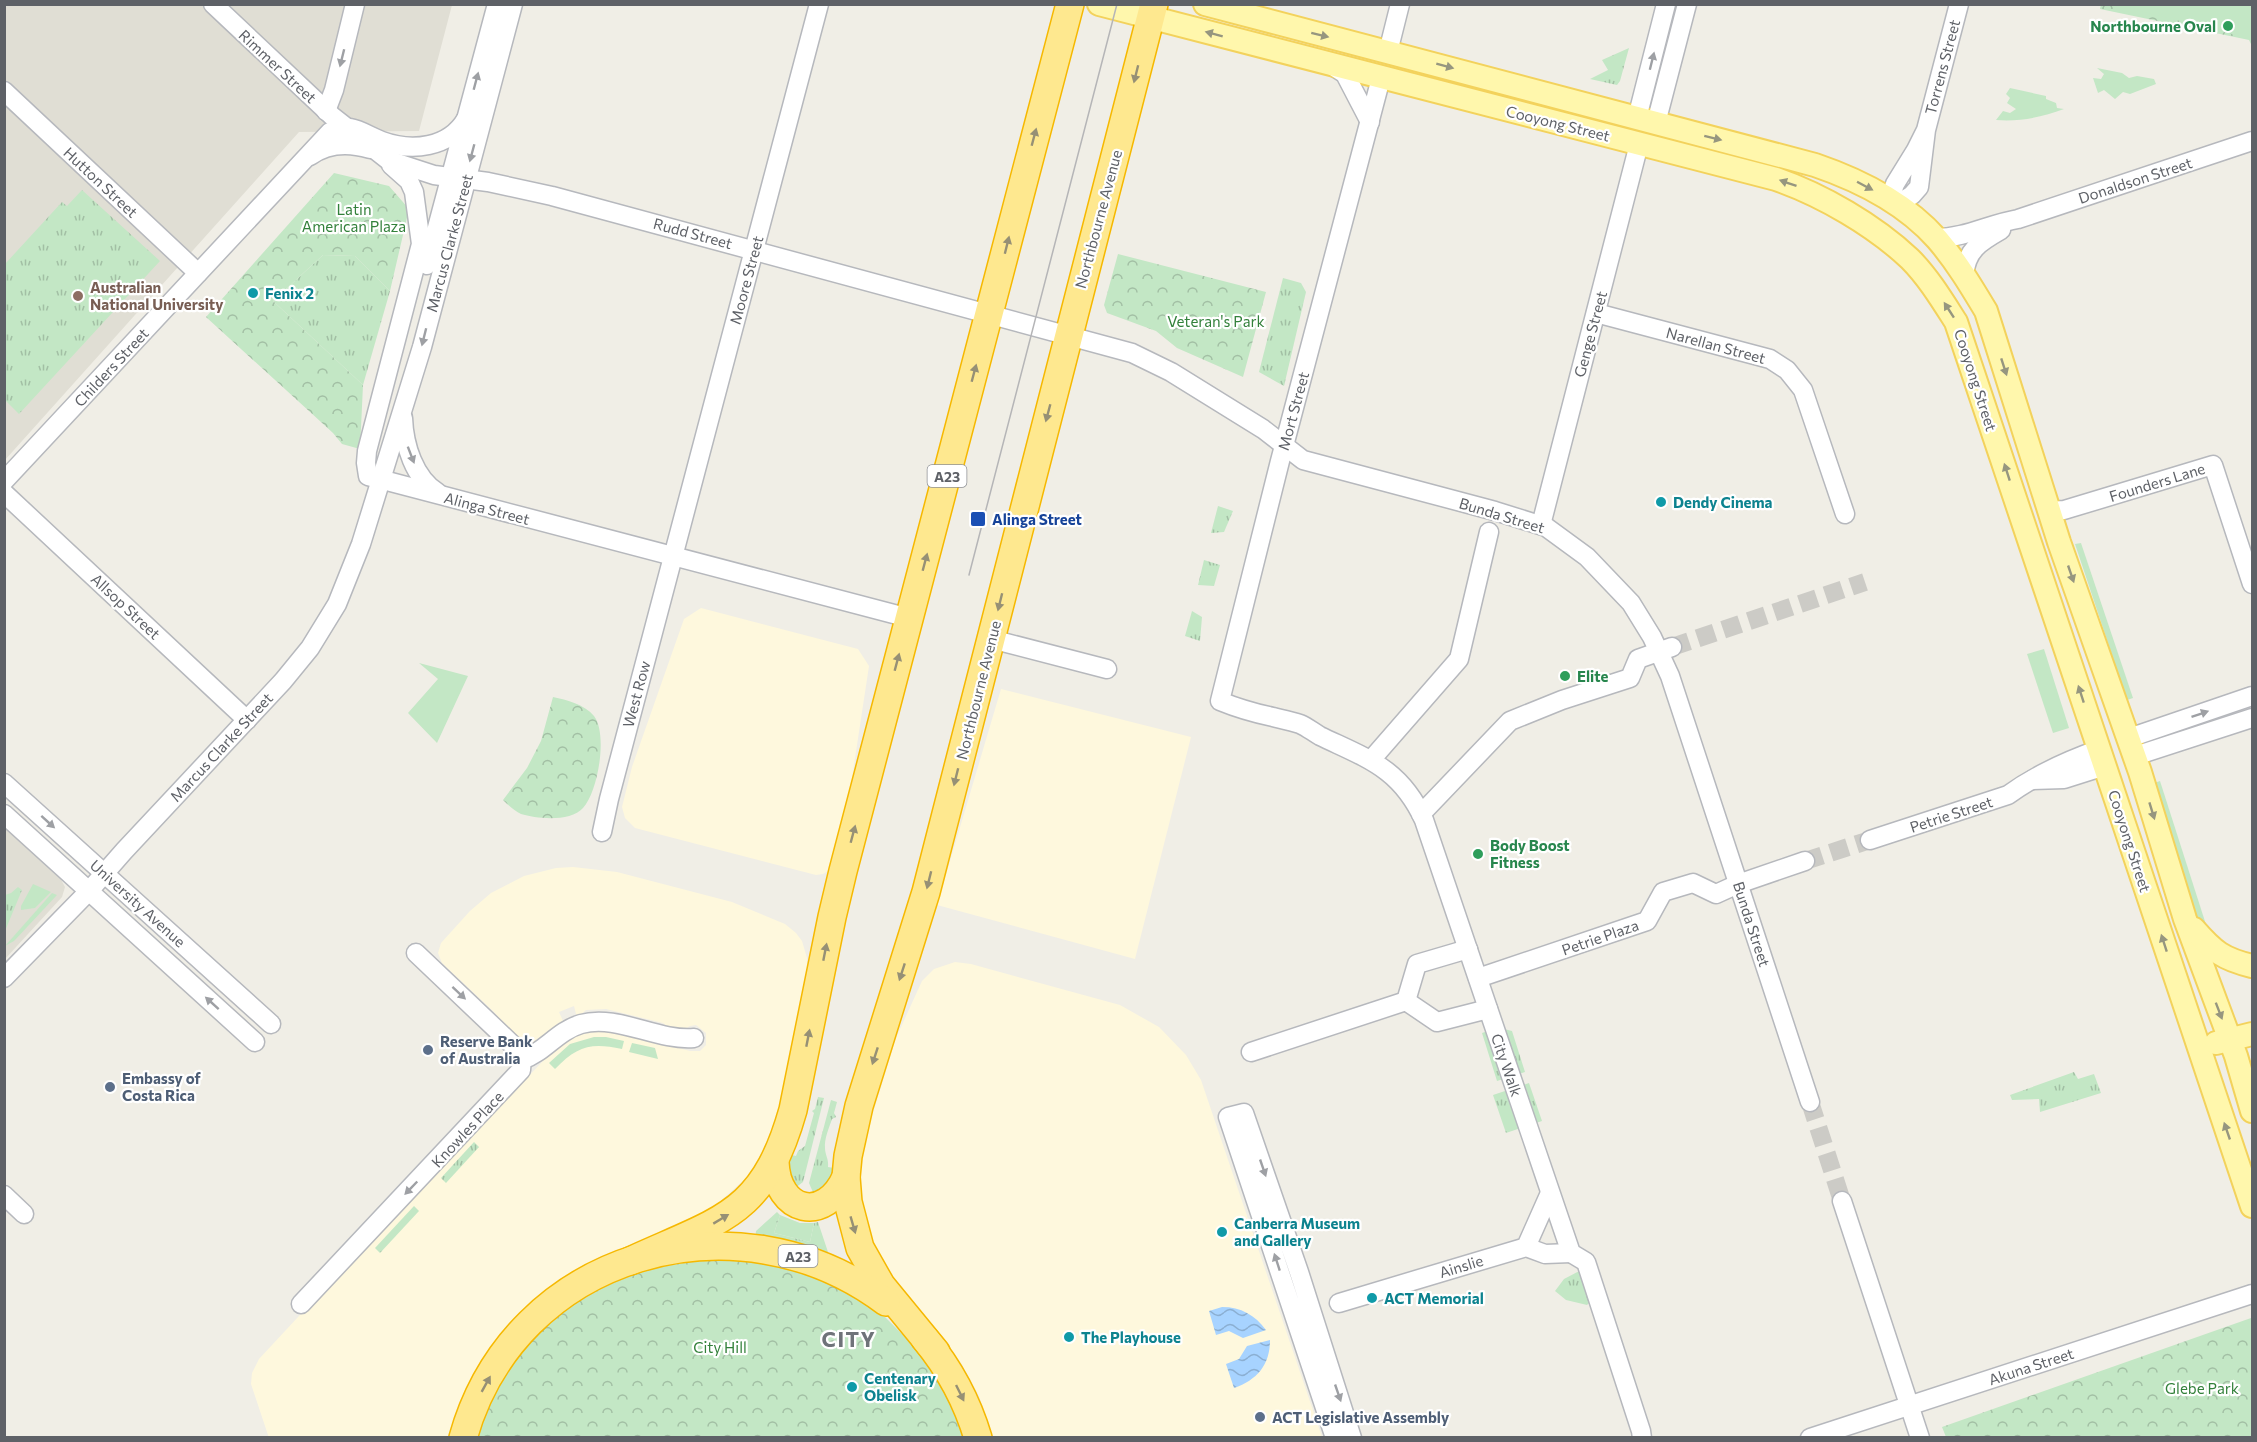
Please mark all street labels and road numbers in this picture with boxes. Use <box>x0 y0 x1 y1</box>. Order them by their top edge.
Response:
street label: Torrens Street <box>1921 17 1963 117</box>
street label: Rimmer Street <box>236 26 320 106</box>
street label: Cooyong Street <box>1504 101 1612 145</box>
street label: Hutton Street <box>60 143 142 221</box>
street label: Northbourne Avenue <box>1071 148 1125 290</box>
street label: Donaldson Street <box>2076 153 2194 207</box>
street label: Marcus Clarke Street <box>422 172 476 314</box>
street label: Rudd Street <box>652 214 734 252</box>
street label: Moore Street <box>726 234 766 326</box>
street label: Genge Street <box>1570 289 1610 379</box>
street label: Narellan Street <box>1664 323 1768 367</box>
street label: Childers Street <box>70 324 152 410</box>
street label: Cooyong Street <box>1951 327 2001 433</box>
street label: Mort Street <box>1274 370 1312 452</box>
street label: Founders Lane <box>2107 459 2207 505</box>
road number: A23 <box>928 465 966 487</box>
street label: Alinga Street <box>442 488 532 528</box>
street label: Bunda Street <box>1457 493 1547 537</box>
street label: Allsop Street <box>88 569 164 643</box>
street label: Northbourne Avenue <box>952 619 1004 761</box>
street label: West Row <box>618 659 654 729</box>
street label: Marcus Clarke Street <box>166 689 276 805</box>
street label: Cooyong Street <box>2105 788 2155 894</box>
street label: Petrie Street <box>1907 792 1995 836</box>
street label: University Avenue <box>87 856 189 951</box>
street label: Bunda Street <box>1730 879 1774 969</box>
street label: Petrie Plaza <box>1559 915 1641 959</box>
street label: City Walk <box>1488 1031 1526 1099</box>
street label: Knowles Place <box>427 1087 507 1171</box>
road number: A23 <box>778 1245 818 1267</box>
street label: Ainslie <box>1437 1251 1485 1281</box>
street label: Akuna Street <box>1986 1344 2076 1388</box>

